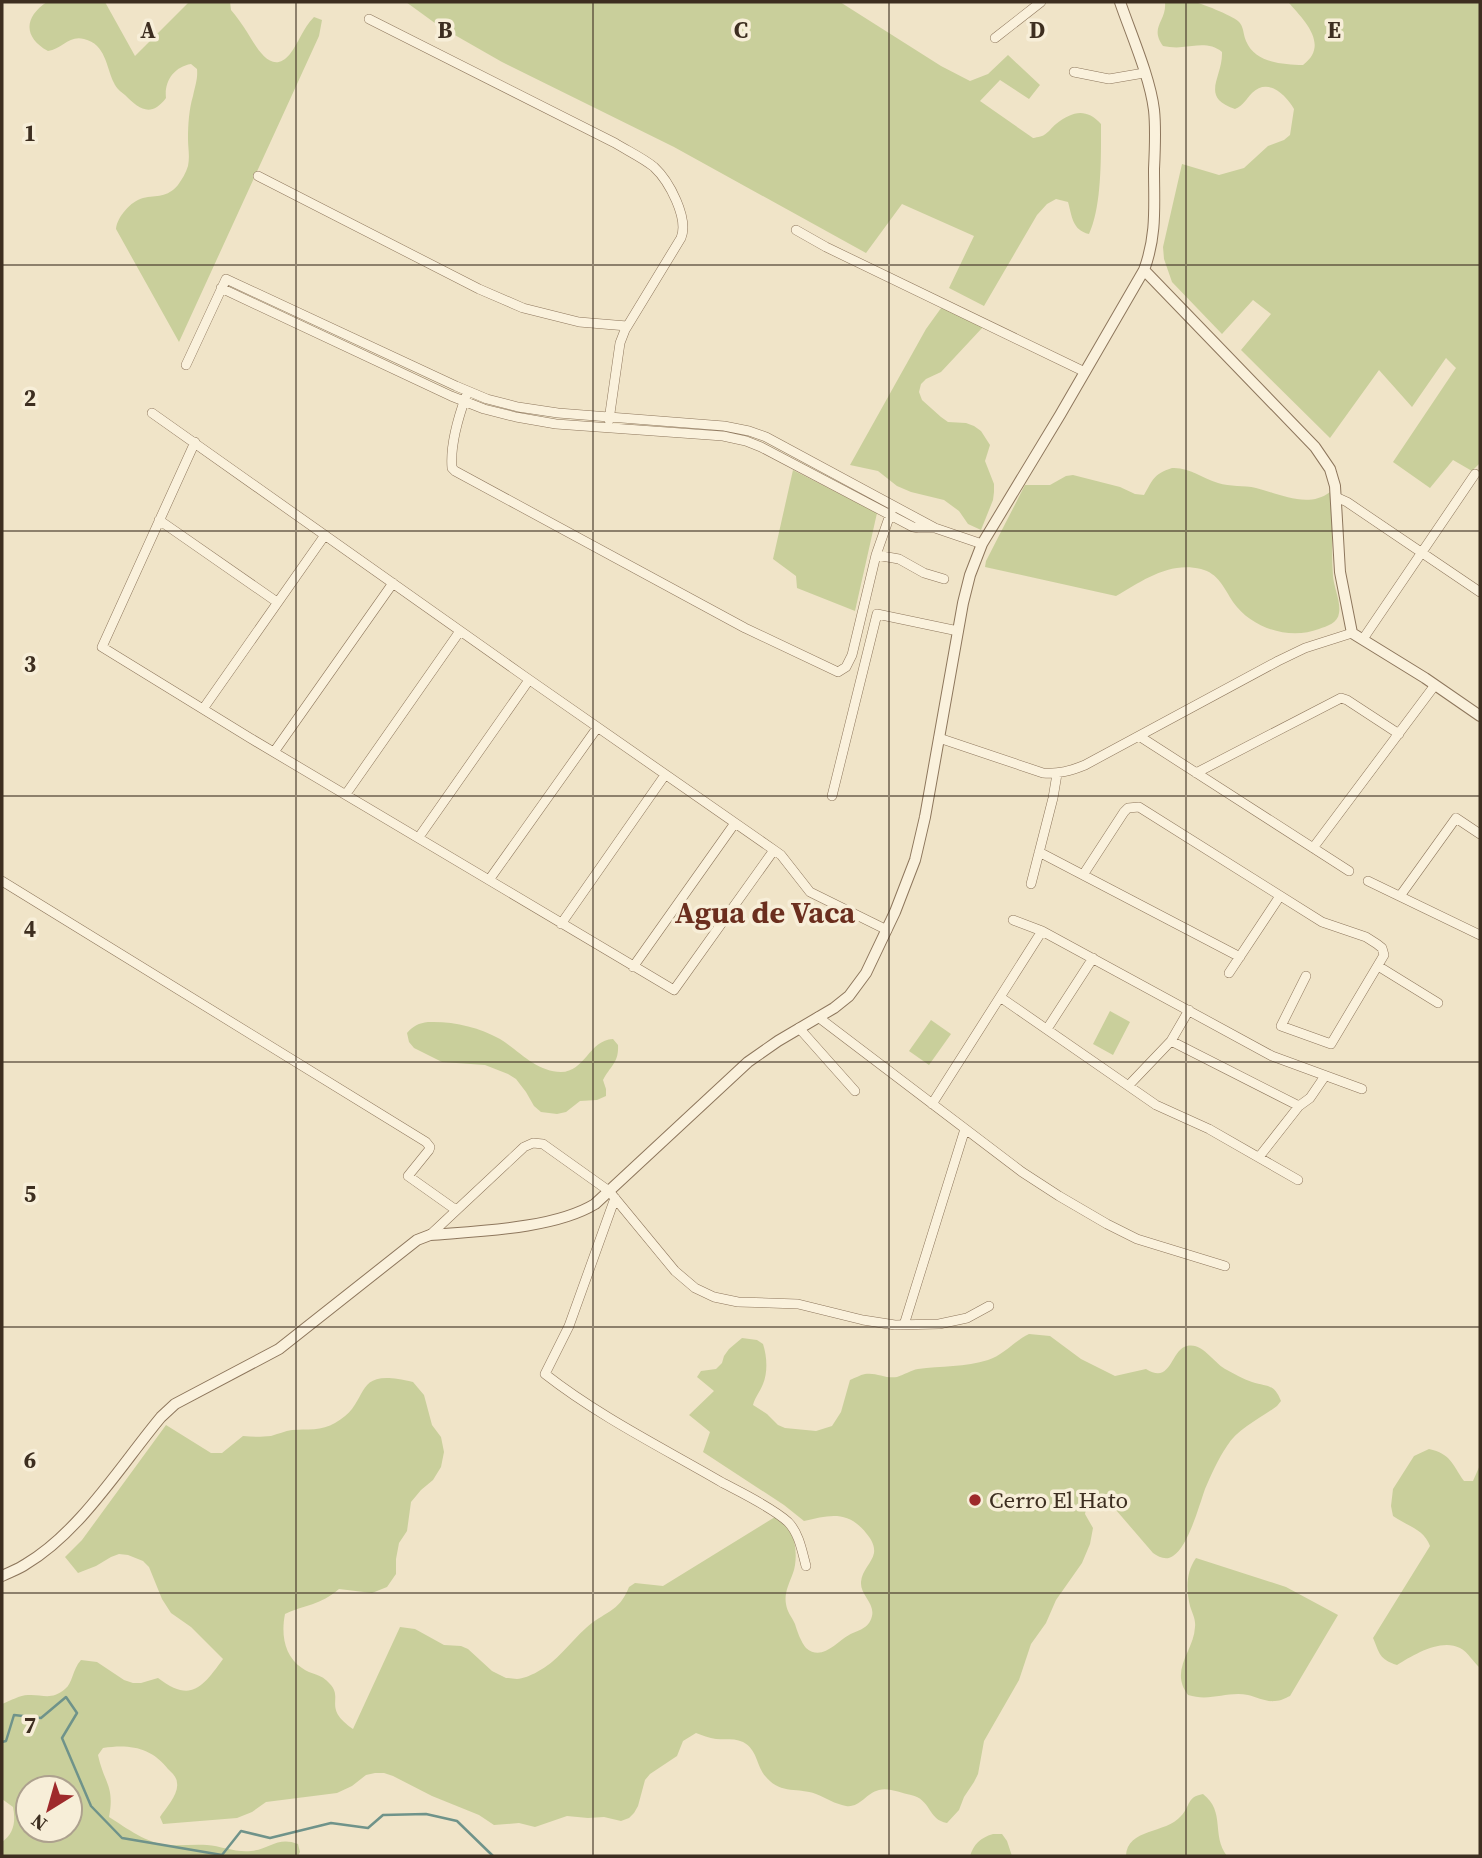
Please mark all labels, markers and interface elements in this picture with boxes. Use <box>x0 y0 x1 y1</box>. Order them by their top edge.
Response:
text: A <box>140 14 156 46</box>
text: B <box>438 14 453 46</box>
text: C <box>734 14 748 46</box>
text: D <box>1029 14 1045 46</box>
text: E <box>1327 14 1341 46</box>
text: 1 <box>24 117 36 149</box>
text: 2 <box>24 382 36 414</box>
text: 3 <box>24 648 36 680</box>
district label: Agua de Vaca <box>675 892 856 933</box>
text: 4 <box>24 913 36 945</box>
text: 5 <box>24 1178 36 1210</box>
text: 6 <box>24 1444 36 1476</box>
place label: Cerro El Hato <box>989 1484 1128 1516</box>
marker: Cerro El Hato <box>967 1492 983 1508</box>
text: 7 <box>24 1709 36 1741</box>
north arrow <box>14 1774 84 1844</box>
text: N <box>25 1808 52 1837</box>

